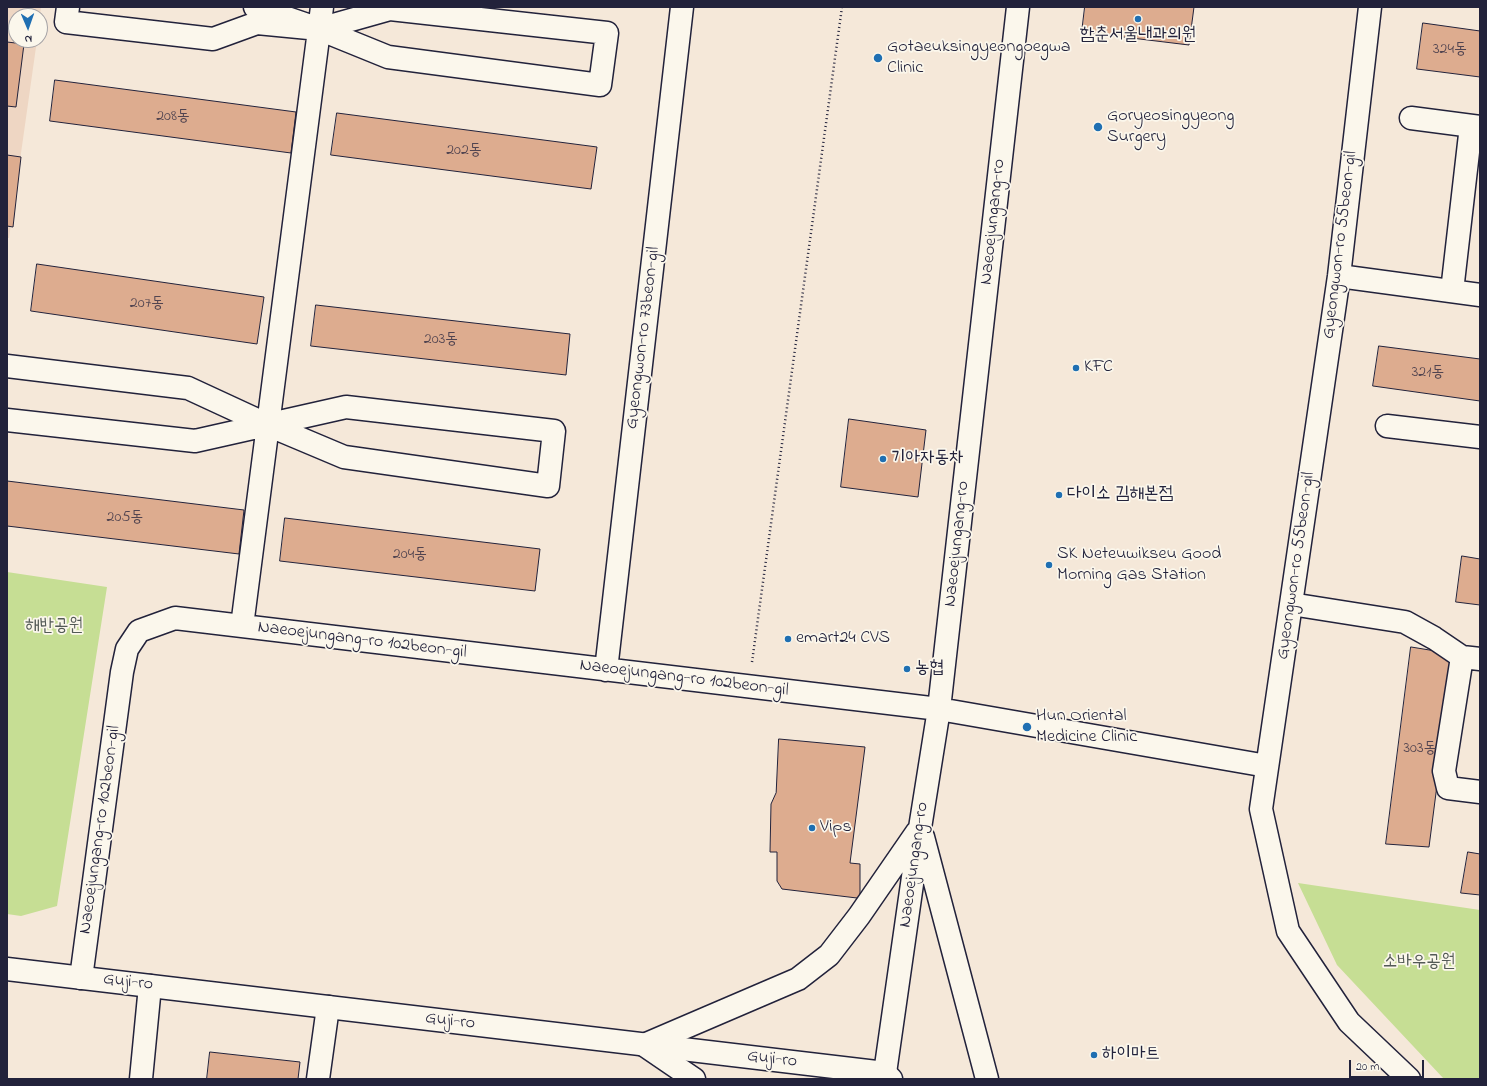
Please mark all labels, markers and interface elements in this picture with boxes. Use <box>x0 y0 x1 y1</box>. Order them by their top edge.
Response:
north arrow <box>8 8 48 48</box>
marker: 함춘서울내과의원 <box>1133 14 1143 24</box>
place label: 함춘서울내과의원 <box>1080 25 1196 47</box>
text: N <box>24 31 32 47</box>
place label: Gotaeuksingyeongoegwa Clinic <box>887 37 1070 80</box>
house number: 324동 <box>1433 40 1467 60</box>
marker: Gotaeuksingyeongoegwa Clinic <box>872 52 884 64</box>
place label: Goryeosingyeong Surgery <box>1107 106 1234 148</box>
house number: 208동 <box>156 107 190 127</box>
marker: Goryeosingyeong Surgery <box>1092 121 1104 133</box>
house number: 202동 <box>446 141 482 161</box>
street label: Gyeongwon-ro 55beon-gil <box>1319 150 1363 340</box>
street label: Naeoejungang-ro <box>977 158 1011 286</box>
street label: Gyeongwon-ro 73beon-gil <box>622 246 666 430</box>
house number: 207동 <box>130 294 164 314</box>
house number: 203동 <box>424 330 458 350</box>
place label: KFC <box>1084 357 1113 379</box>
marker: KFC <box>1071 363 1081 373</box>
house number: 321동 <box>1412 363 1444 383</box>
place label: 기아자동차 <box>891 448 963 470</box>
marker: 기아자동차 <box>878 454 888 464</box>
street label: Gyeongwon-ro 55beon-gil <box>1273 471 1321 661</box>
street label: Naeoejungang-ro <box>941 480 975 608</box>
place label: 다이소 김해본점 <box>1067 484 1173 506</box>
marker: 다이소 김해본점 <box>1054 490 1064 500</box>
house number: 205동 <box>107 508 143 528</box>
place label: SK Neteuwikseu Good Morning Gas Station <box>1057 544 1221 586</box>
house number: 204동 <box>393 545 427 565</box>
marker: SK Neteuwikseu Good Morning Gas Station <box>1044 560 1054 570</box>
park label: 해반공원 <box>25 616 83 638</box>
street label: Naeoejungang-ro 102beon-gil <box>256 617 468 665</box>
place label: emart24 CVS <box>796 628 890 650</box>
marker: emart24 CVS <box>783 634 793 644</box>
street label: Naeoejungang-ro 102beon-gil <box>578 655 790 703</box>
place label: 농협 <box>915 658 944 680</box>
marker: 농협 <box>902 664 912 674</box>
place label: Hun Oriental Medicine Clinic <box>1036 706 1137 748</box>
marker: Hun Oriental Medicine Clinic <box>1021 721 1033 733</box>
street label: Naeoejungang-ro 102beon-gil <box>76 724 126 936</box>
house number: 303동 <box>1403 739 1437 759</box>
street label: Naeoejungang-ro <box>895 801 935 929</box>
place label: Vips <box>820 817 852 839</box>
marker: Vips <box>807 823 817 833</box>
park label: 소바우공원 <box>1383 952 1455 974</box>
street label: Guji-ro <box>102 969 154 997</box>
street label: Guji-ro <box>424 1008 476 1036</box>
place label: 하이마트 <box>1102 1044 1160 1066</box>
street label: Guji-ro <box>746 1046 798 1074</box>
marker: 하이마트 <box>1089 1050 1099 1060</box>
scale bar <box>1351 1052 1426 1078</box>
text: 20 m <box>1356 1058 1379 1076</box>

